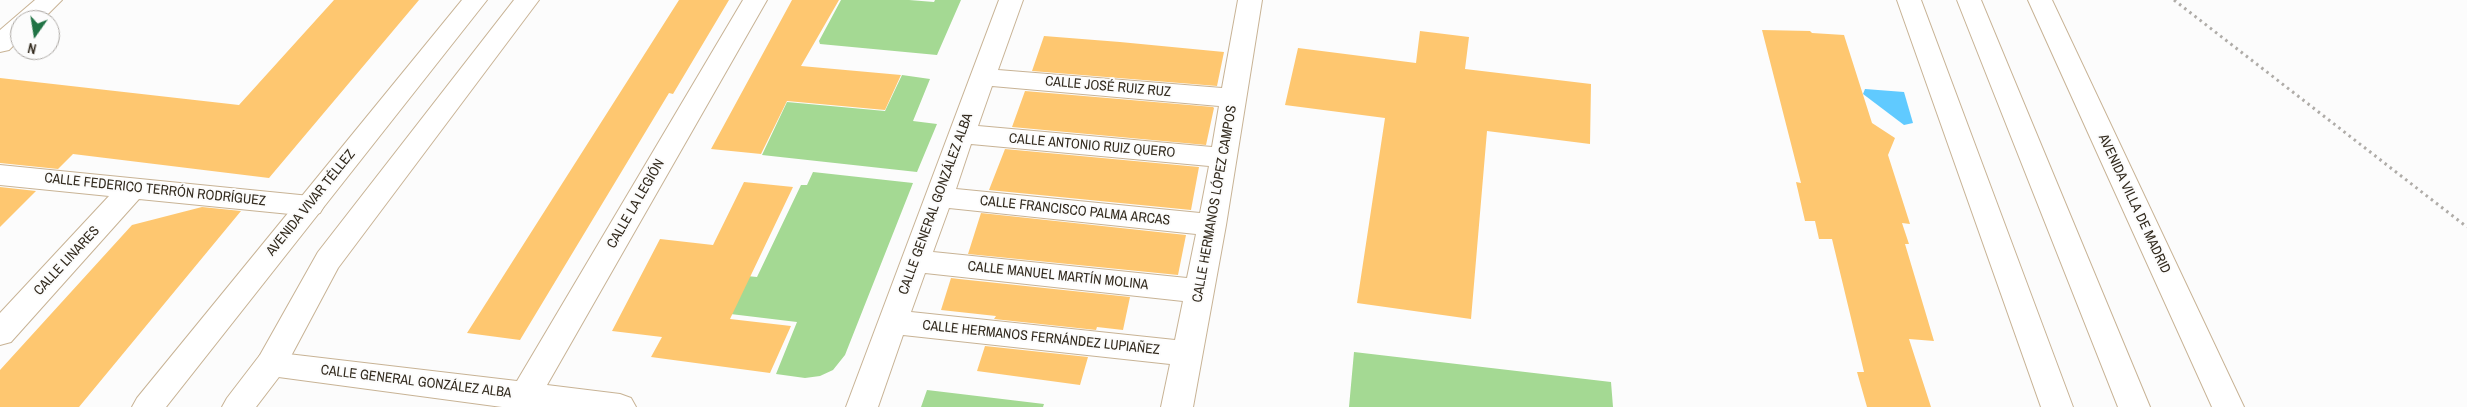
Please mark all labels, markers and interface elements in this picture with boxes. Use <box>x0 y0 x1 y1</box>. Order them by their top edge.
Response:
north arrow <box>10 10 60 60</box>
text: N <box>26 39 38 58</box>
street label: CALLE JOSÉ RUIZ RUZ <box>1044 73 1172 101</box>
street label: CALLE HERMANOS LÓPEZ CAMPOS <box>1189 104 1241 304</box>
street label: CALLE GENERAL GONZÁLEZ ALBA <box>895 111 977 297</box>
street label: CALLE ANTONIO RUIZ QUERO <box>1008 130 1176 162</box>
street label: AVENIDA VILLA DE MADRID <box>2094 132 2174 276</box>
street label: AVENIDA VIVAR TÉLLEZ <box>263 147 359 259</box>
street label: CALLE LA LEGIÓN <box>604 156 668 252</box>
street label: CALLE FEDERICO TERRÓN RODRÍGUEZ <box>43 170 267 210</box>
street label: CALLE FRANCISCO PALMA ARCAS <box>979 193 1171 229</box>
street label: CALLE LINARES <box>31 223 103 299</box>
street label: CALLE MANUEL MARTÍN MOLINA <box>967 258 1149 294</box>
street label: CALLE HERMANOS FERNÁNDEZ LUPIAÑEZ <box>921 317 1161 359</box>
street label: CALLE GENERAL GONZÁLEZ ALBA <box>320 362 512 402</box>

